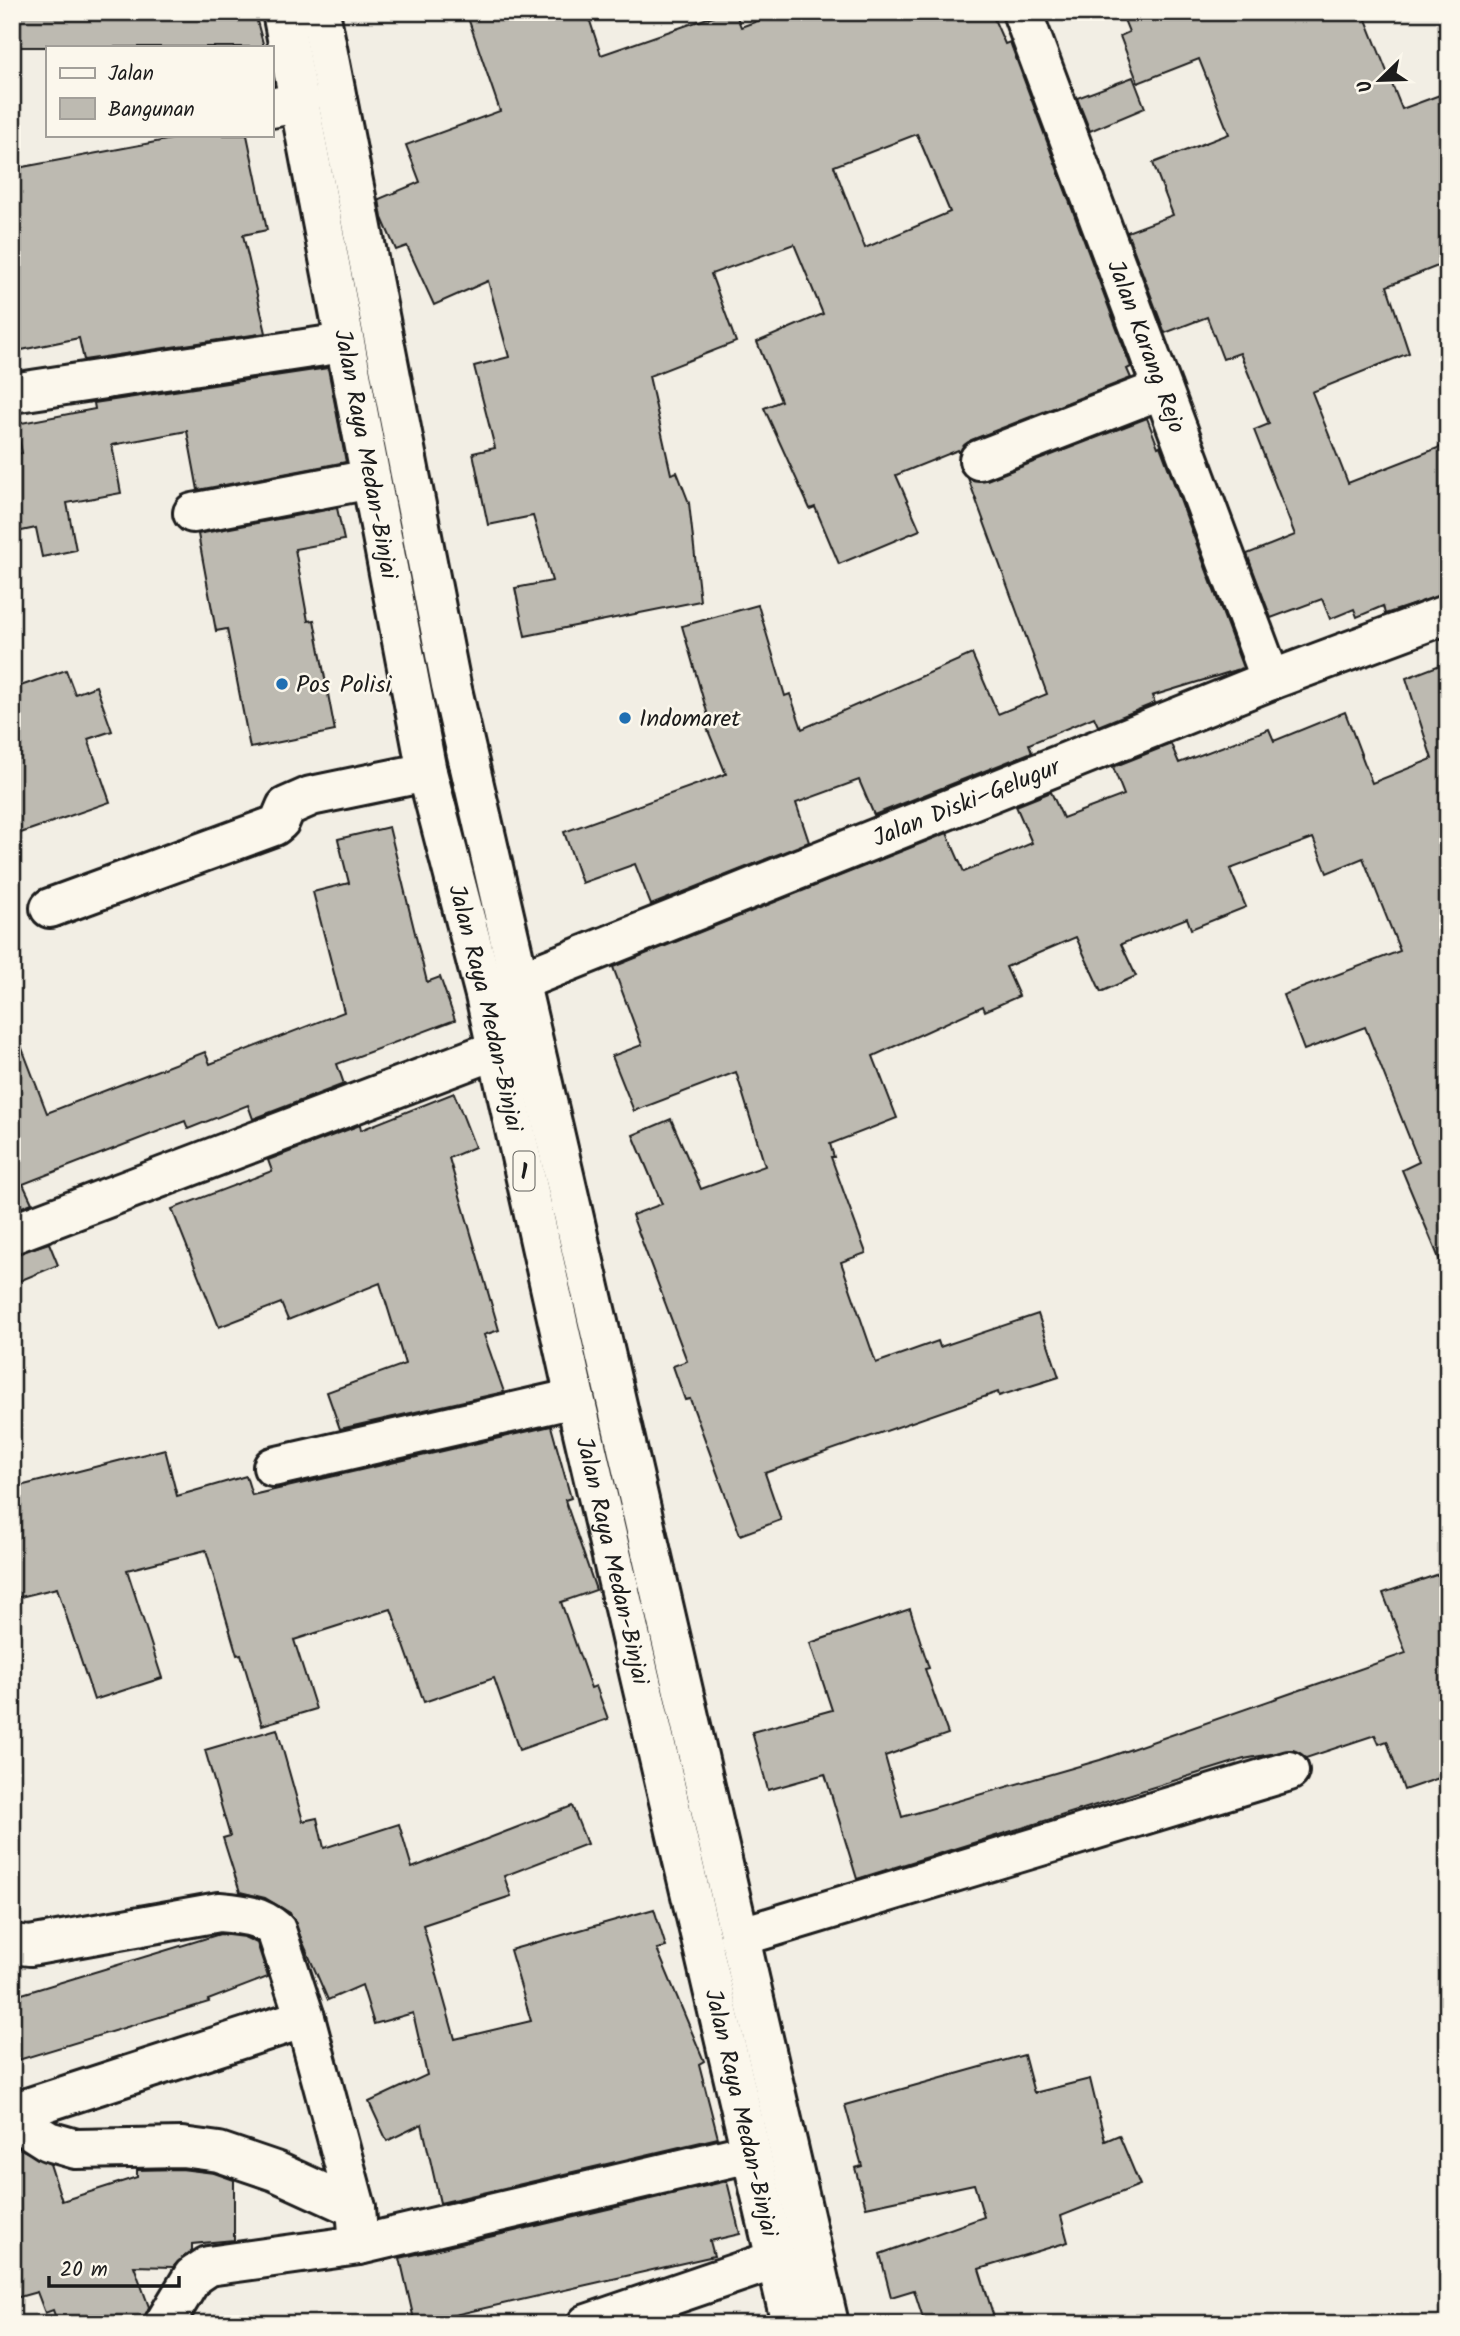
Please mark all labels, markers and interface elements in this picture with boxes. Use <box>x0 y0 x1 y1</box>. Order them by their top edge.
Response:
legend <box>46 46 273 136</box>
north arrow <box>1344 46 1414 116</box>
text: Jalan <box>108 58 154 91</box>
text: U <box>1350 74 1382 97</box>
text: Bangunan <box>108 94 195 127</box>
street label: Jalan Karang Rejo <box>1095 255 1195 439</box>
street label: Jalan Raya Medan-Binjai <box>322 326 408 584</box>
place label: Pos Polisi <box>296 666 392 705</box>
marker: Pos Polisi <box>274 676 290 692</box>
place label: Indomaret <box>639 700 741 739</box>
marker: Indomaret <box>617 710 633 726</box>
street label: Jalan Diski–Gelugur <box>867 748 1068 859</box>
street label: Jalan Raya Medan-Binjai <box>436 880 533 1137</box>
road number: 1 <box>514 1152 534 1190</box>
street label: Jalan Raya Medan-Binjai <box>564 1433 660 1690</box>
street label: Jalan Raya Medan-Binjai <box>693 1985 788 2242</box>
scale bar <box>49 2245 178 2289</box>
text: 20 m <box>60 2254 108 2287</box>

